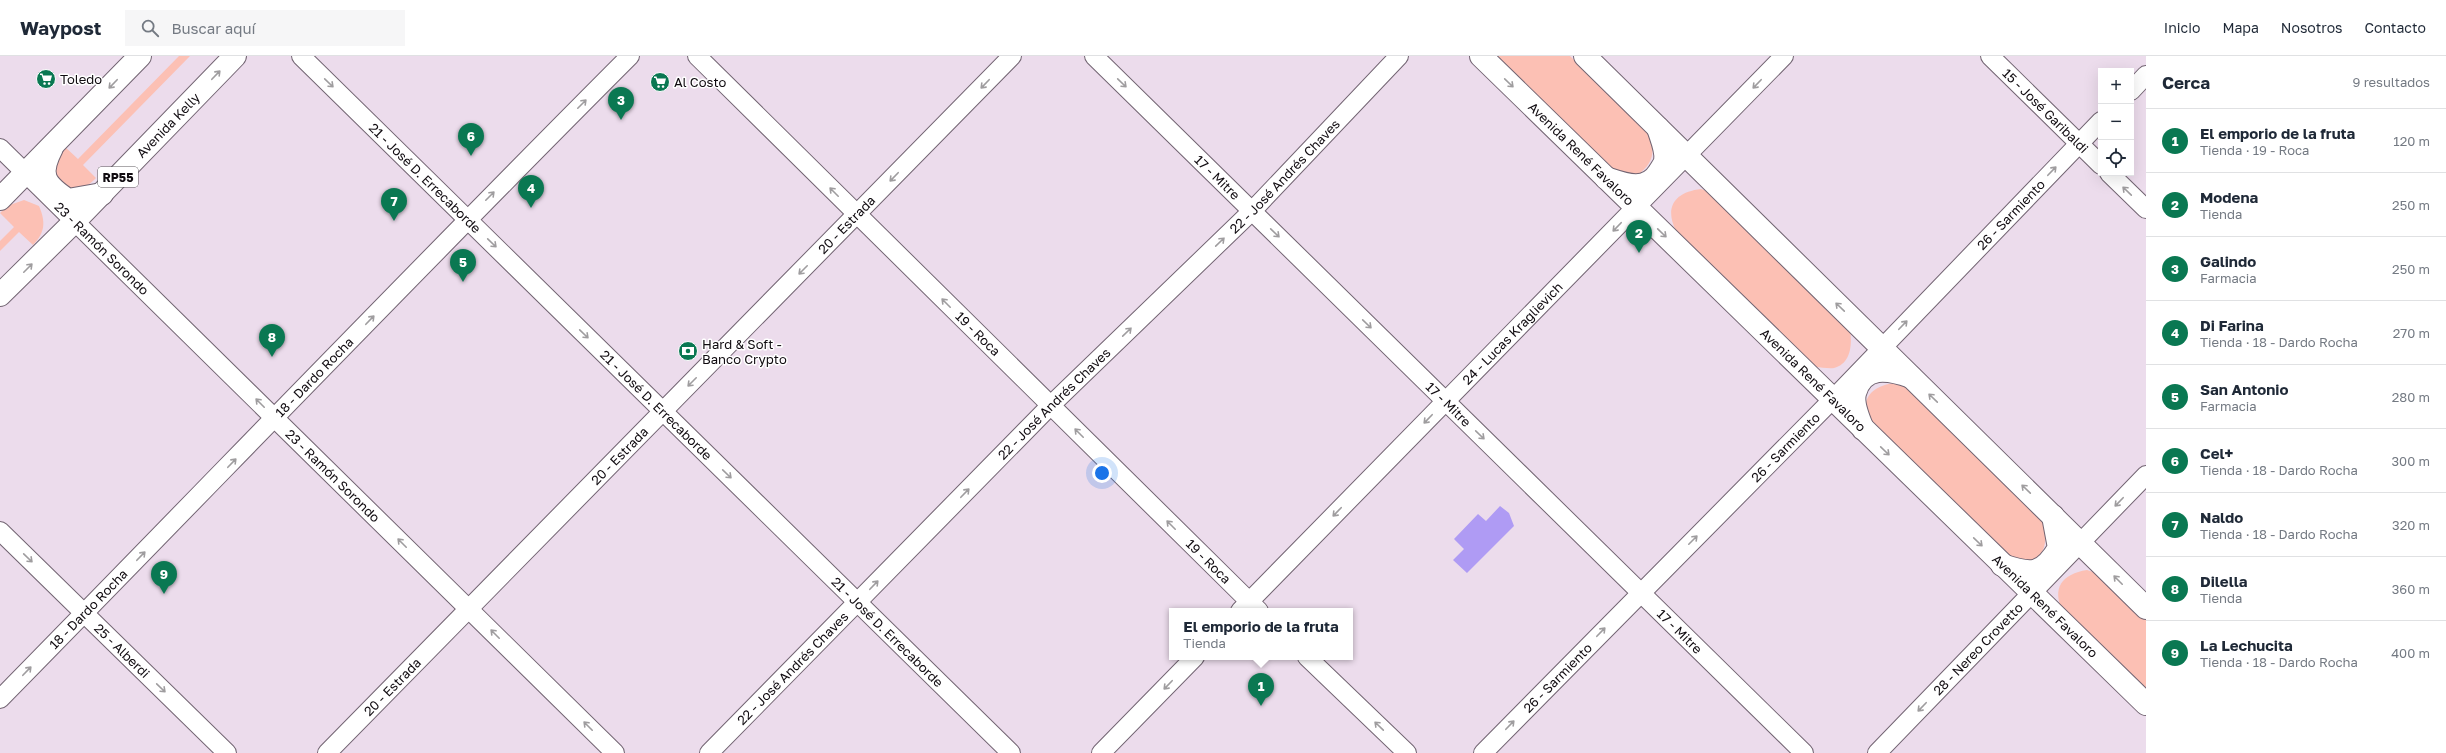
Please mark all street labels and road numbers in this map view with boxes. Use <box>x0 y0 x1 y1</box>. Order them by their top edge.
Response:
street label: 15 - José Garibaldi <box>1999 65 2092 156</box>
street label: Avenida Kelly <box>133 89 204 161</box>
street label: Avenida René Favaloro <box>1525 99 1638 209</box>
street label: 22 - José Andrés Chaves <box>1226 116 1343 236</box>
street label: 21 - José D. Errecaborde <box>366 120 484 236</box>
street label: 17 - Mitre <box>1192 152 1243 203</box>
road number: RP55 <box>98 167 138 187</box>
street label: 26 - Sarmiento <box>1973 176 2048 253</box>
street label: 20 - Estrada <box>814 192 878 257</box>
street label: 23 - Ramón Sorondo <box>51 198 153 298</box>
street label: 24 - Lucas Kraglievich <box>1459 279 1566 388</box>
street label: 19 - Roca <box>952 308 1004 359</box>
street label: Avenida René Favaloro <box>1757 325 1870 435</box>
street label: 18 - Dardo Rocha <box>273 334 357 420</box>
street label: 22 - José Andrés Chaves <box>994 344 1114 463</box>
street label: 21 - José D. Errecaborde <box>597 347 716 463</box>
street label: 17 - Mitre <box>1423 378 1475 430</box>
street label: 26 - Sarmiento <box>1748 409 1823 485</box>
street label: 20 - Estrada <box>587 423 651 488</box>
street label: 23 - Ramón Sorondo <box>282 426 384 526</box>
street label: 19 - Roca <box>1183 536 1234 587</box>
street label: Avenida René Favaloro <box>1989 551 2102 661</box>
street label: 18 - Dardo Rocha <box>46 566 131 652</box>
street label: 21 - José D. Errecaborde <box>828 573 947 690</box>
street label: 28 - Nereo Crovetto <box>1930 599 2026 698</box>
street label: 17 - Mitre <box>1654 605 1706 657</box>
street label: 22 - José Andrés Chaves <box>733 608 851 728</box>
street label: 25 - Alberdi <box>91 620 153 681</box>
street label: 26 - Sarmiento <box>1520 639 1595 716</box>
street label: 20 - Estrada <box>360 654 424 719</box>

